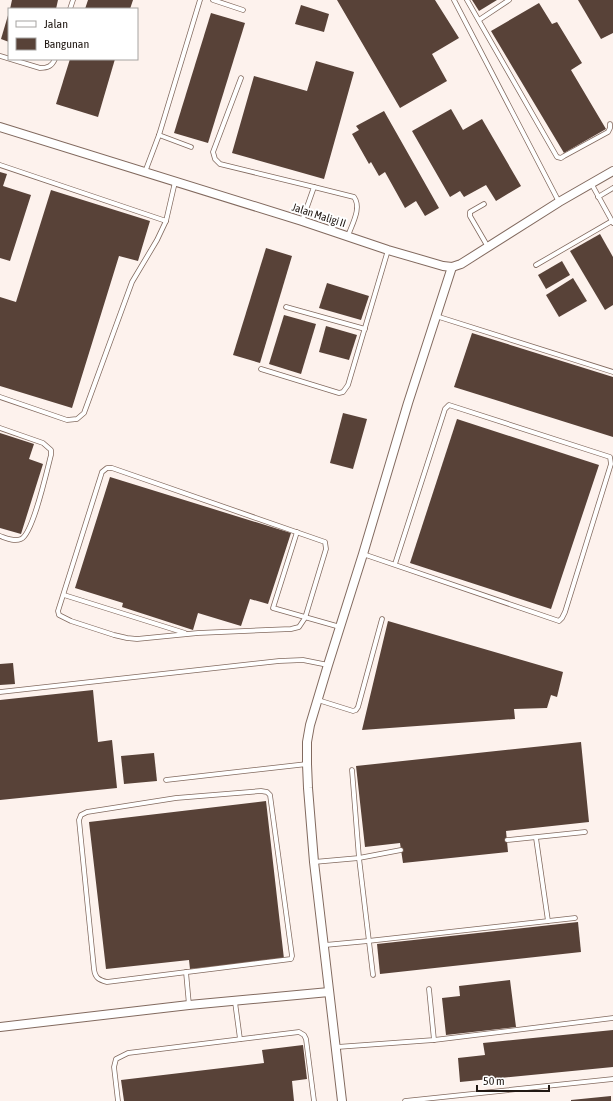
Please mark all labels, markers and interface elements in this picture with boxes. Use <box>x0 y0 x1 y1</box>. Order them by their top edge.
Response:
legend <box>8 8 138 60</box>
text: Jalan <box>44 17 68 31</box>
text: Bangunan <box>44 37 89 51</box>
street label: Jalan Maligi II <box>291 201 347 229</box>
scale bar <box>477 1067 549 1093</box>
text: 50 m <box>483 1074 505 1088</box>

